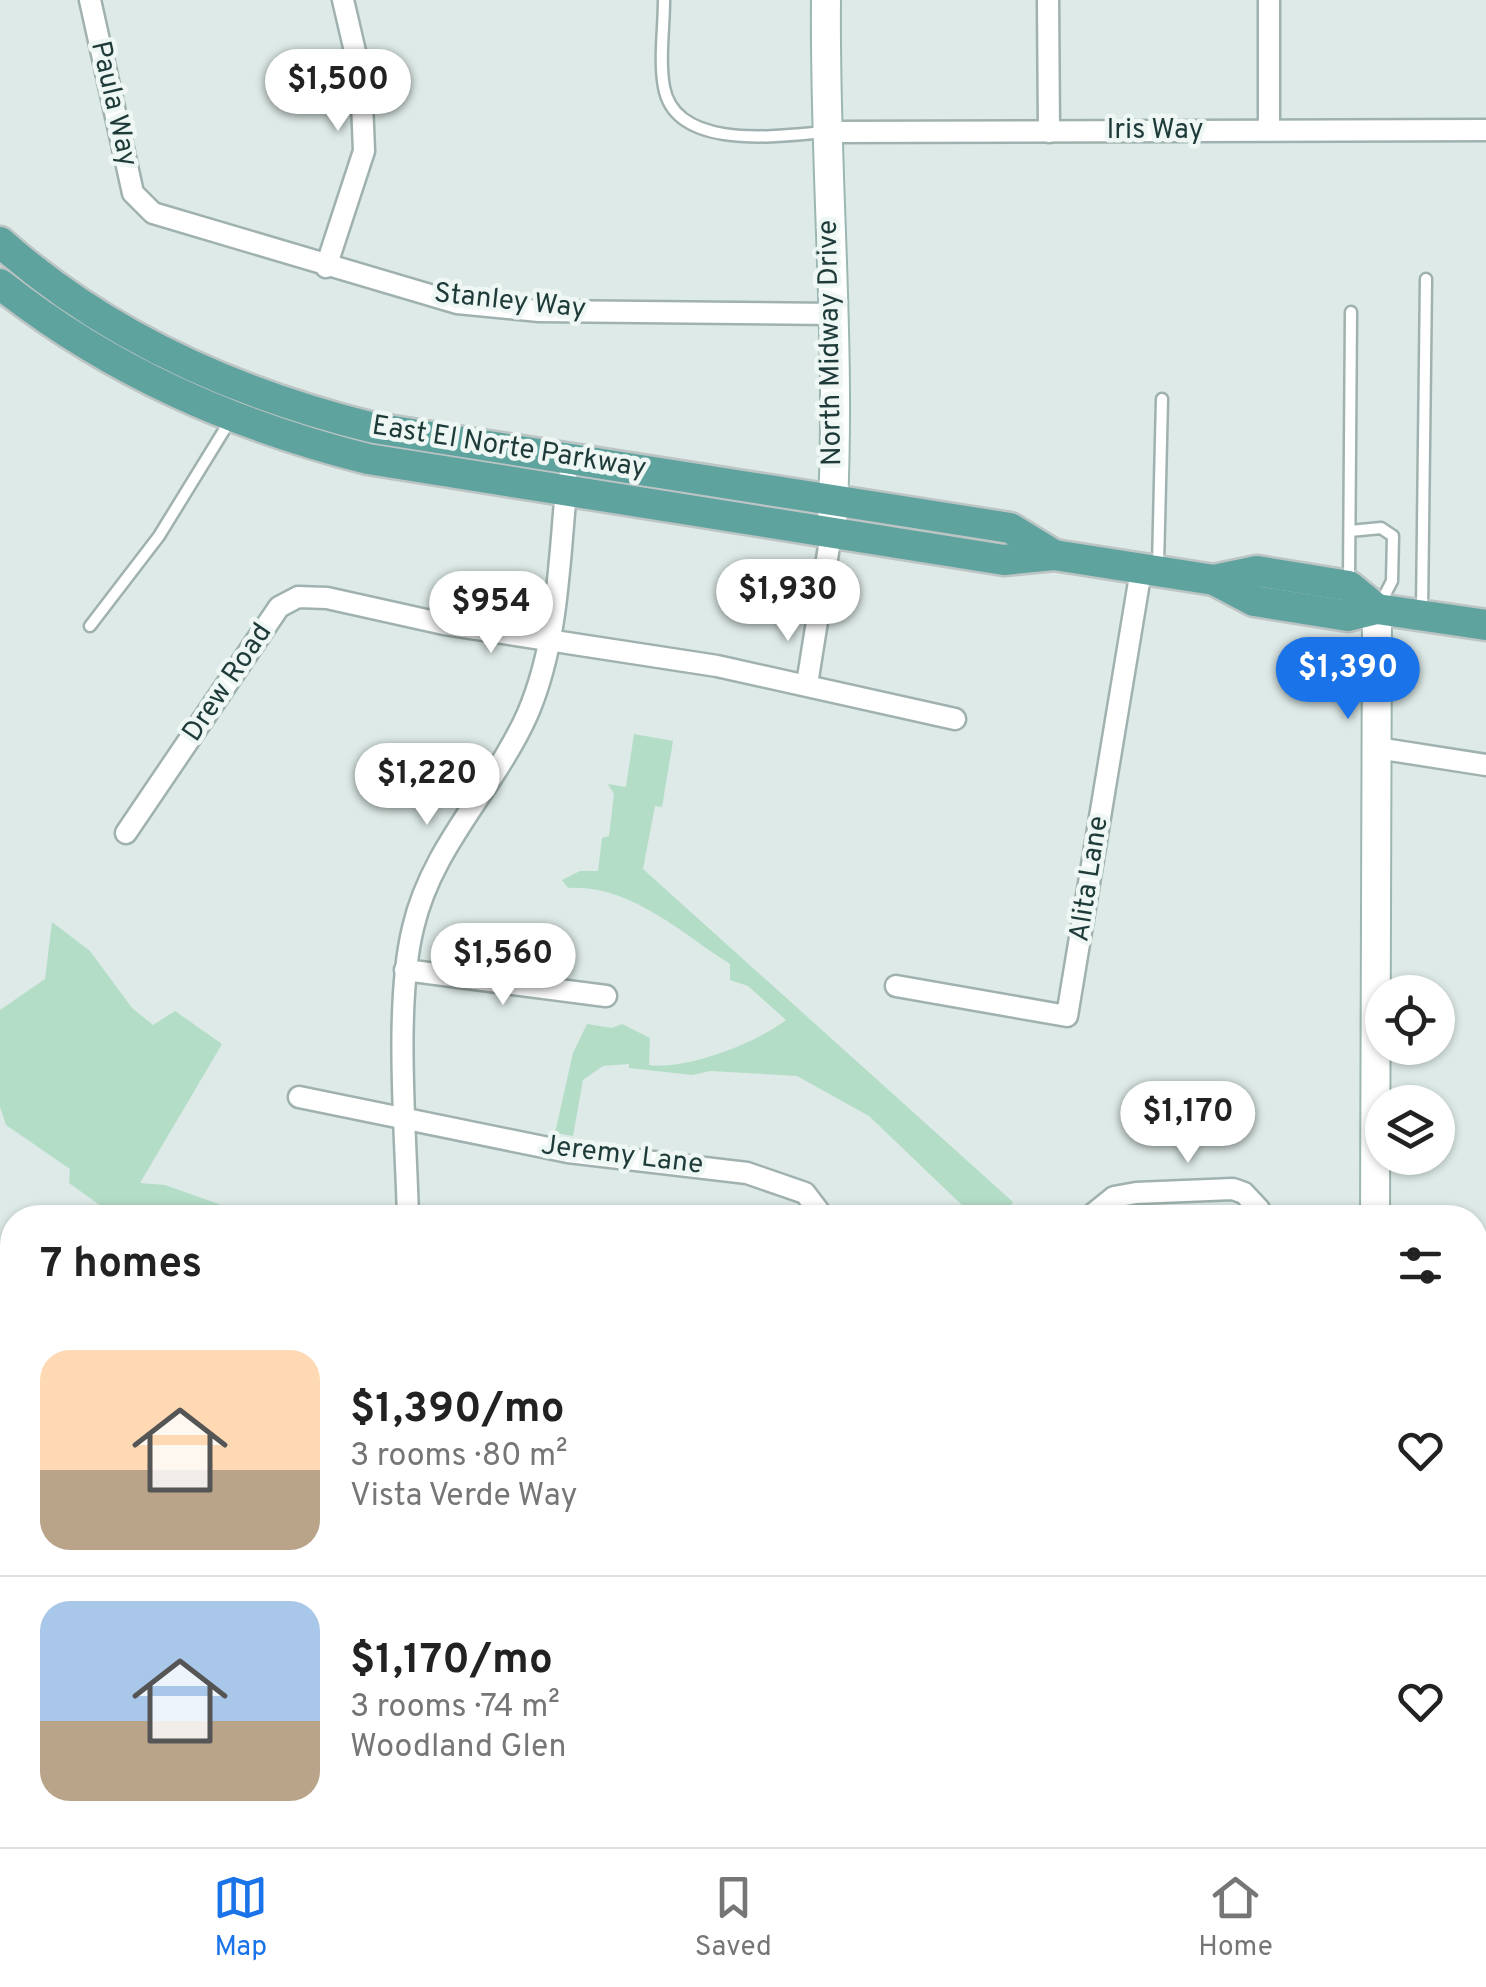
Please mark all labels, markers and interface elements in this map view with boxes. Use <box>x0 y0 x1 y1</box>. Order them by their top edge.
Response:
street label: Paula Way <box>81 38 145 170</box>
pin: $1,500 <box>257 49 419 134</box>
text: $1,500 <box>287 61 389 101</box>
street label: Iris Way <box>1106 113 1204 149</box>
street label: North Midway Drive <box>811 219 851 467</box>
street label: Stanley Way <box>432 276 588 328</box>
street label: East El Norte Parkway <box>369 409 649 487</box>
pin: $1,930 <box>707 559 869 644</box>
pin: $954 <box>432 571 550 656</box>
text: $1,930 <box>738 571 838 611</box>
text: $954 <box>451 583 531 623</box>
street label: Drew Road <box>175 617 281 749</box>
pin: $1,390 <box>1267 637 1429 722</box>
text: $1,390 <box>1298 649 1398 689</box>
pin: $1,220 <box>346 743 508 828</box>
text: $1,220 <box>377 755 477 795</box>
street label: Alita Lane <box>1062 813 1118 945</box>
pin: $1,560 <box>422 923 584 1008</box>
text: $1,560 <box>453 935 553 975</box>
map controls <box>1365 975 1455 1175</box>
button: locate <box>1365 975 1455 1065</box>
pin: $1,170 <box>1107 1081 1269 1166</box>
button: layers <box>1365 1085 1455 1175</box>
text: $1,170 <box>1142 1093 1234 1133</box>
street label: Jeremy Lane <box>539 1128 705 1184</box>
icon: filters <box>1393 1238 1448 1293</box>
text: 7 homes <box>40 1239 202 1292</box>
text: $1,390/mo <box>350 1384 565 1437</box>
icon: home <box>120 1390 240 1510</box>
icon: heart <box>1393 1423 1448 1478</box>
text: 3 rooms · 80 m² <box>350 1437 568 1477</box>
text: Vista Verde Way <box>350 1477 577 1517</box>
text: $1,170/mo <box>350 1635 553 1688</box>
icon: home <box>120 1641 240 1761</box>
icon: heart <box>1393 1674 1448 1729</box>
text: 3 rooms · 74 m² <box>350 1688 560 1728</box>
text: Woodland Glen <box>350 1728 567 1768</box>
tab: Map <box>213 1870 268 1966</box>
tab: Saved <box>695 1870 772 1966</box>
tab: Home <box>1198 1870 1273 1966</box>

